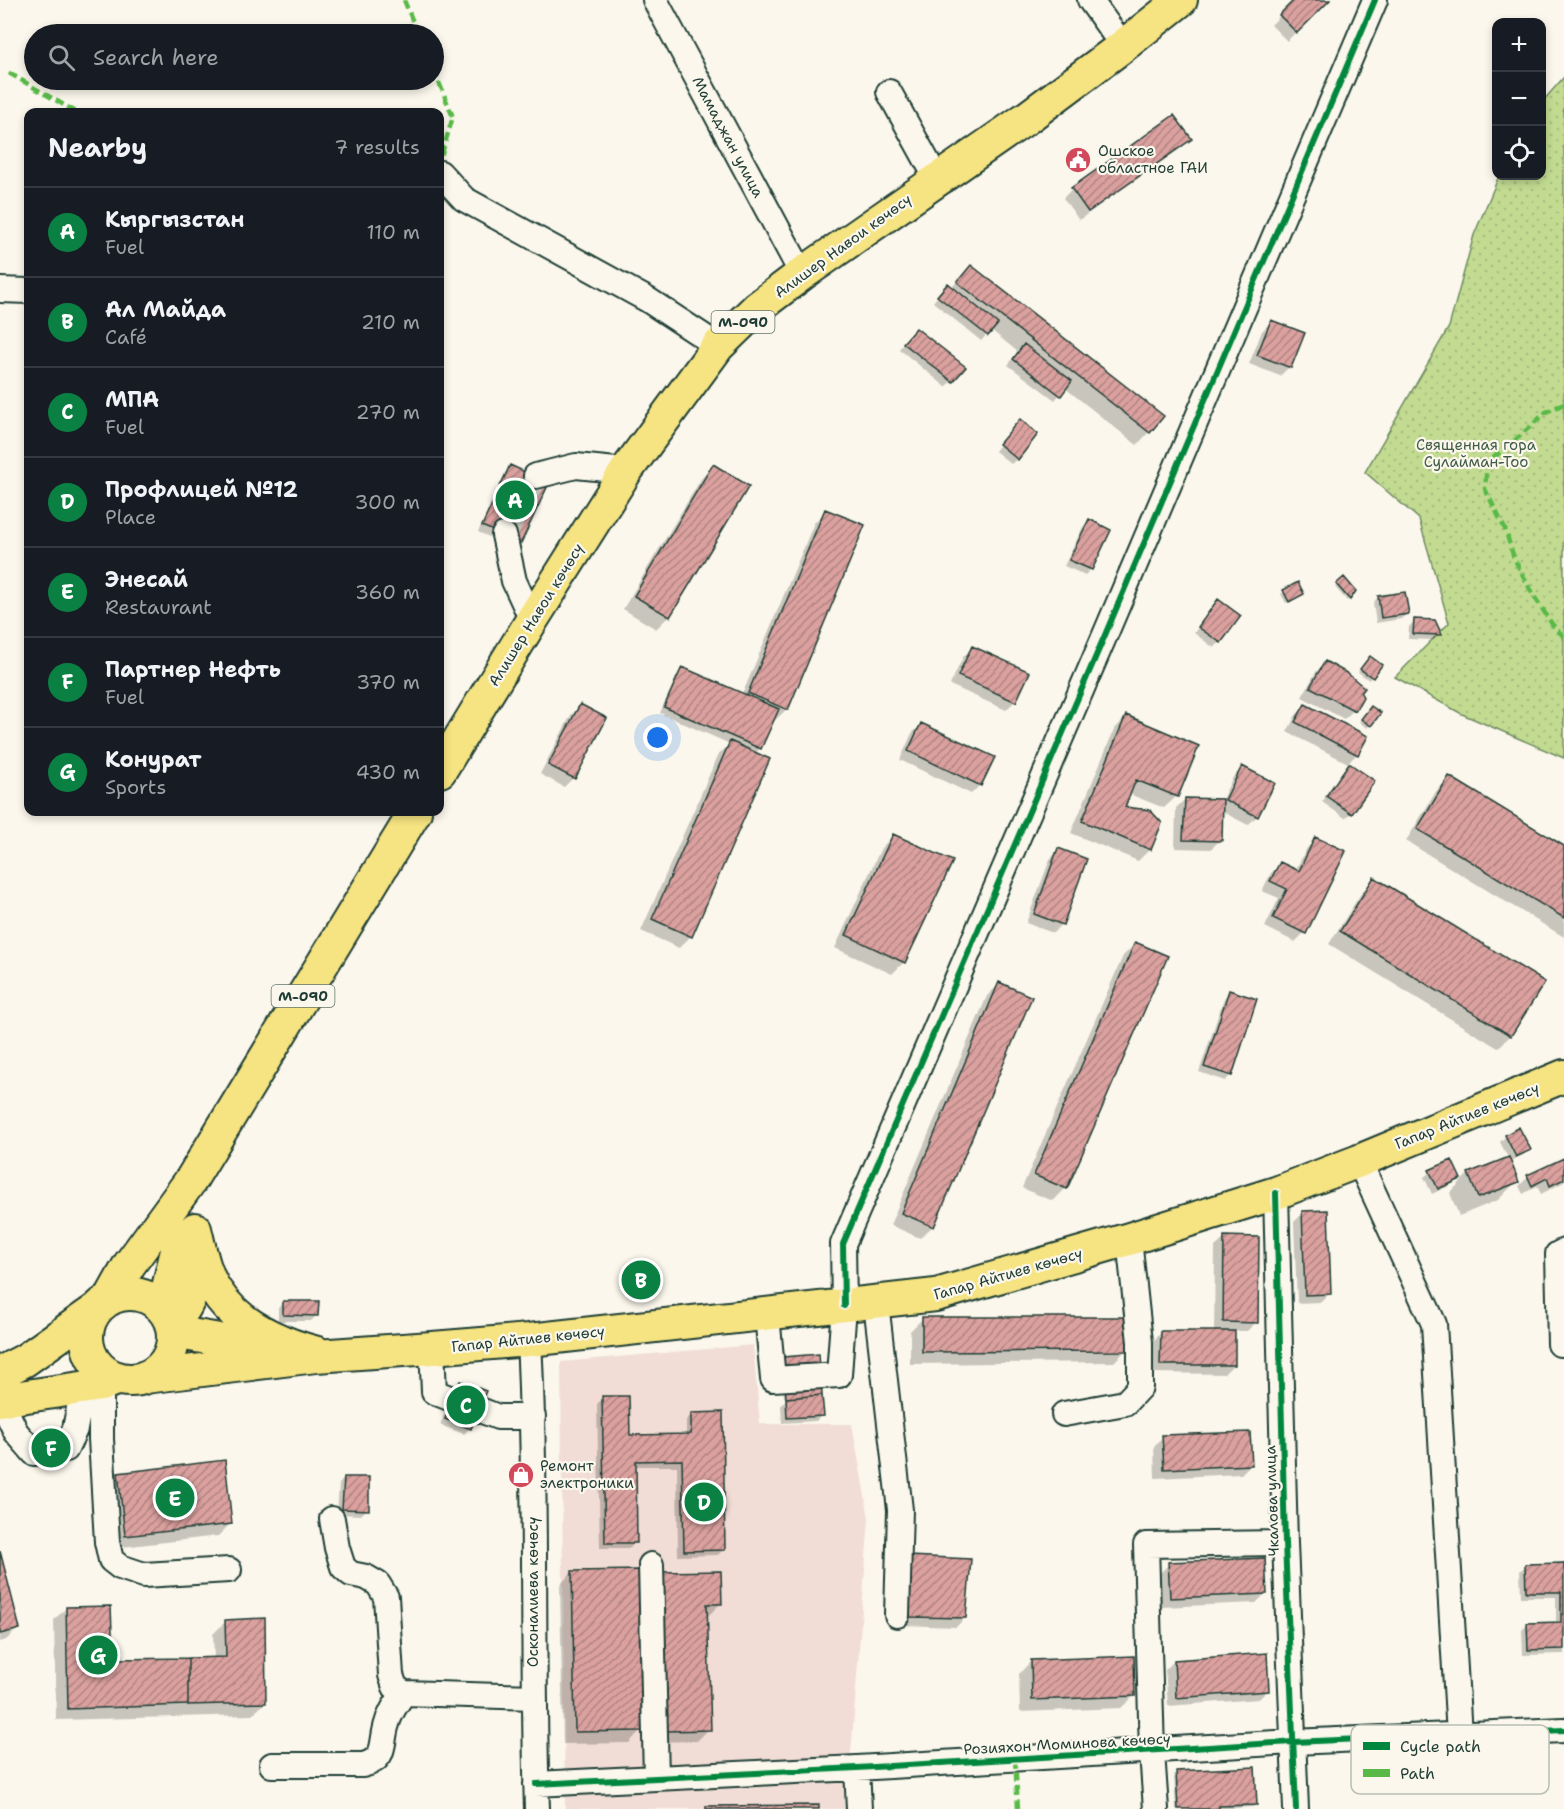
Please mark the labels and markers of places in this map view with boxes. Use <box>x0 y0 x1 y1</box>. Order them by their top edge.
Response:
place label: Ошское областное ГАИ <box>1098 141 1208 178</box>
public building icon: Ошское областное ГАИ <box>1063 145 1093 175</box>
pin: A <box>496 478 534 522</box>
pin: B <box>622 1258 660 1302</box>
pin: C <box>446 1382 486 1428</box>
pin: F <box>32 1426 70 1470</box>
place label: Ремонт электроники <box>540 1456 634 1493</box>
shop icon: Ремонт электроники <box>506 1460 536 1490</box>
pin: E <box>156 1476 195 1520</box>
pin: D <box>684 1480 724 1524</box>
pin: G <box>78 1632 118 1678</box>

